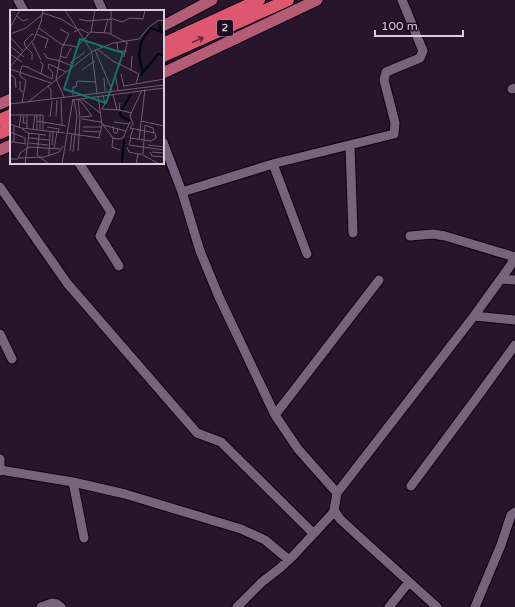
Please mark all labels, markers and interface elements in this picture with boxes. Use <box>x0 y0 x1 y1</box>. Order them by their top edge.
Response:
inset map <box>10 10 164 164</box>
scale bar <box>375 12 463 38</box>
text: 100 m <box>381 19 418 33</box>
road number: 2 <box>217 20 233 36</box>
one-way arrow <box>192 36 204 43</box>

